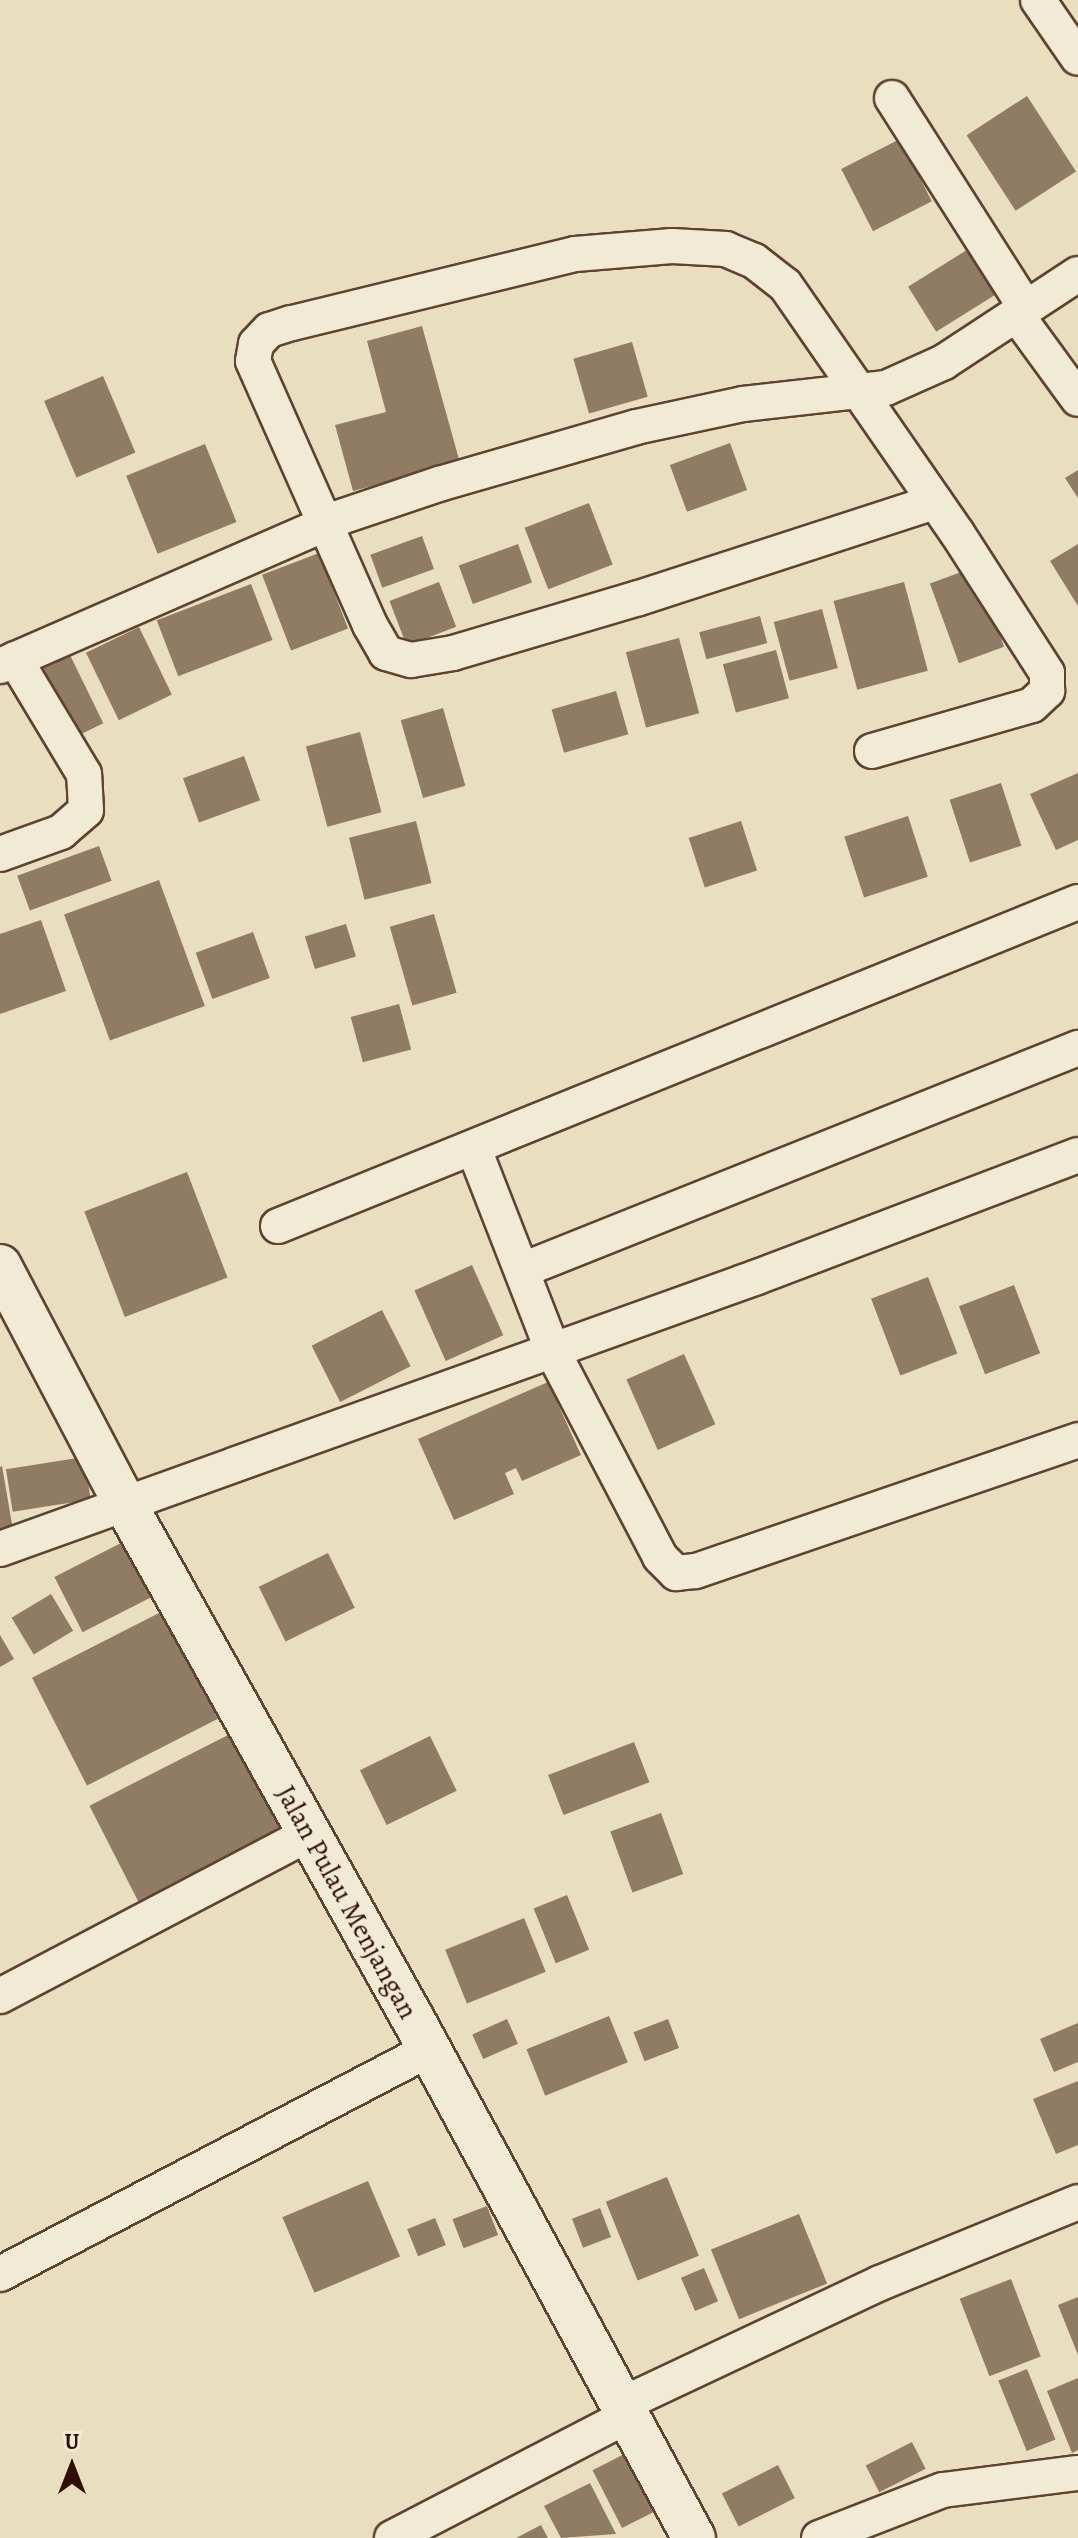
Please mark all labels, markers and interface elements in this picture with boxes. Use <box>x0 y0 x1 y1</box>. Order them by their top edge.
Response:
street label: Jalan Pulau Menjangan <box>269 1779 425 2025</box>
north arrow <box>32 2426 112 2506</box>
text: U <box>65 2427 79 2457</box>

